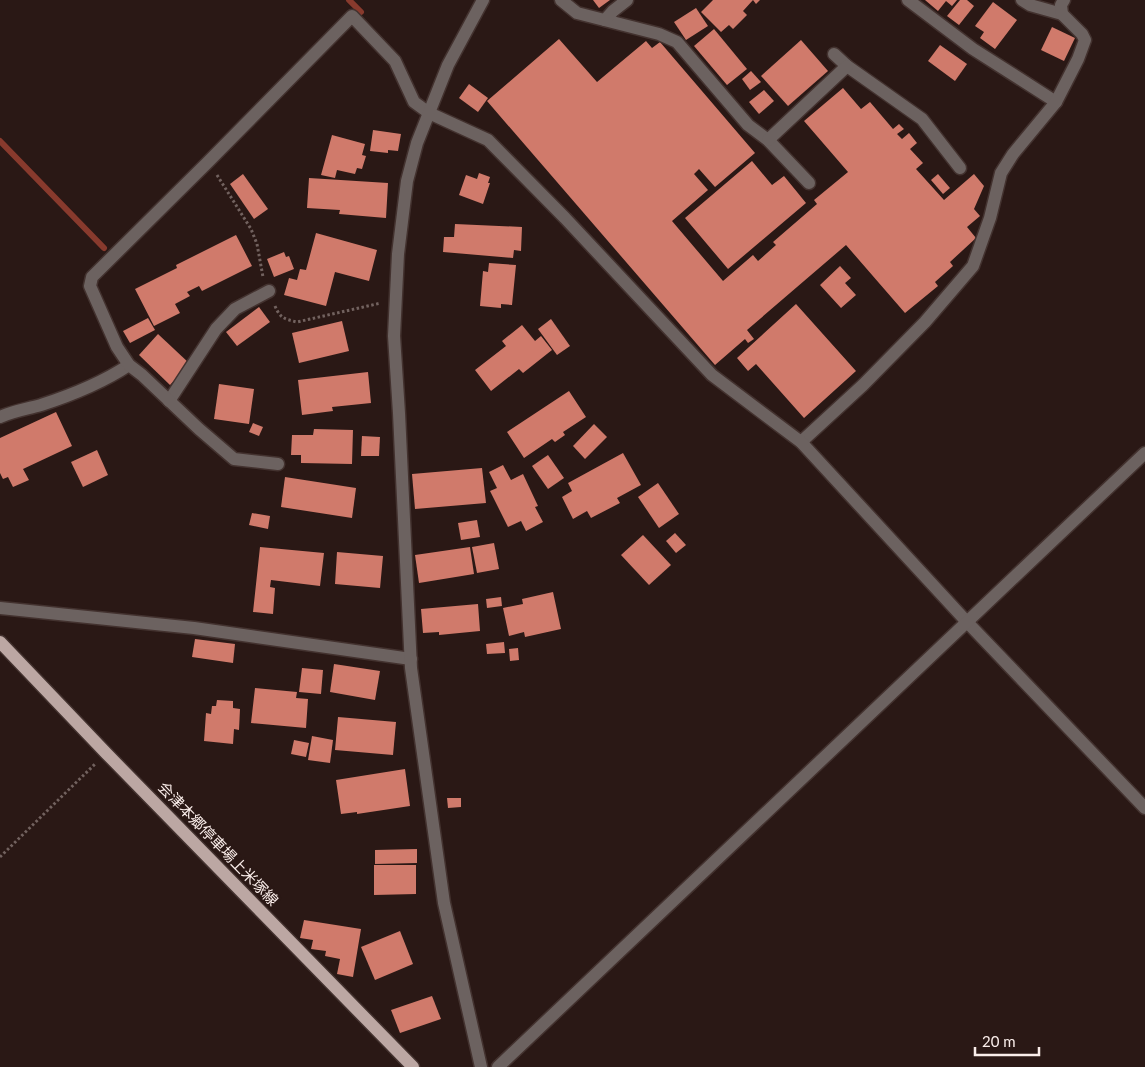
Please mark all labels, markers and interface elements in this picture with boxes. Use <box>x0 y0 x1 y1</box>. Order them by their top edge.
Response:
street label: 会津本郷停車場上米塚線 <box>155 778 283 909</box>
scale bar <box>975 1024 1039 1056</box>
text: 20 m <box>982 1032 1016 1050</box>

